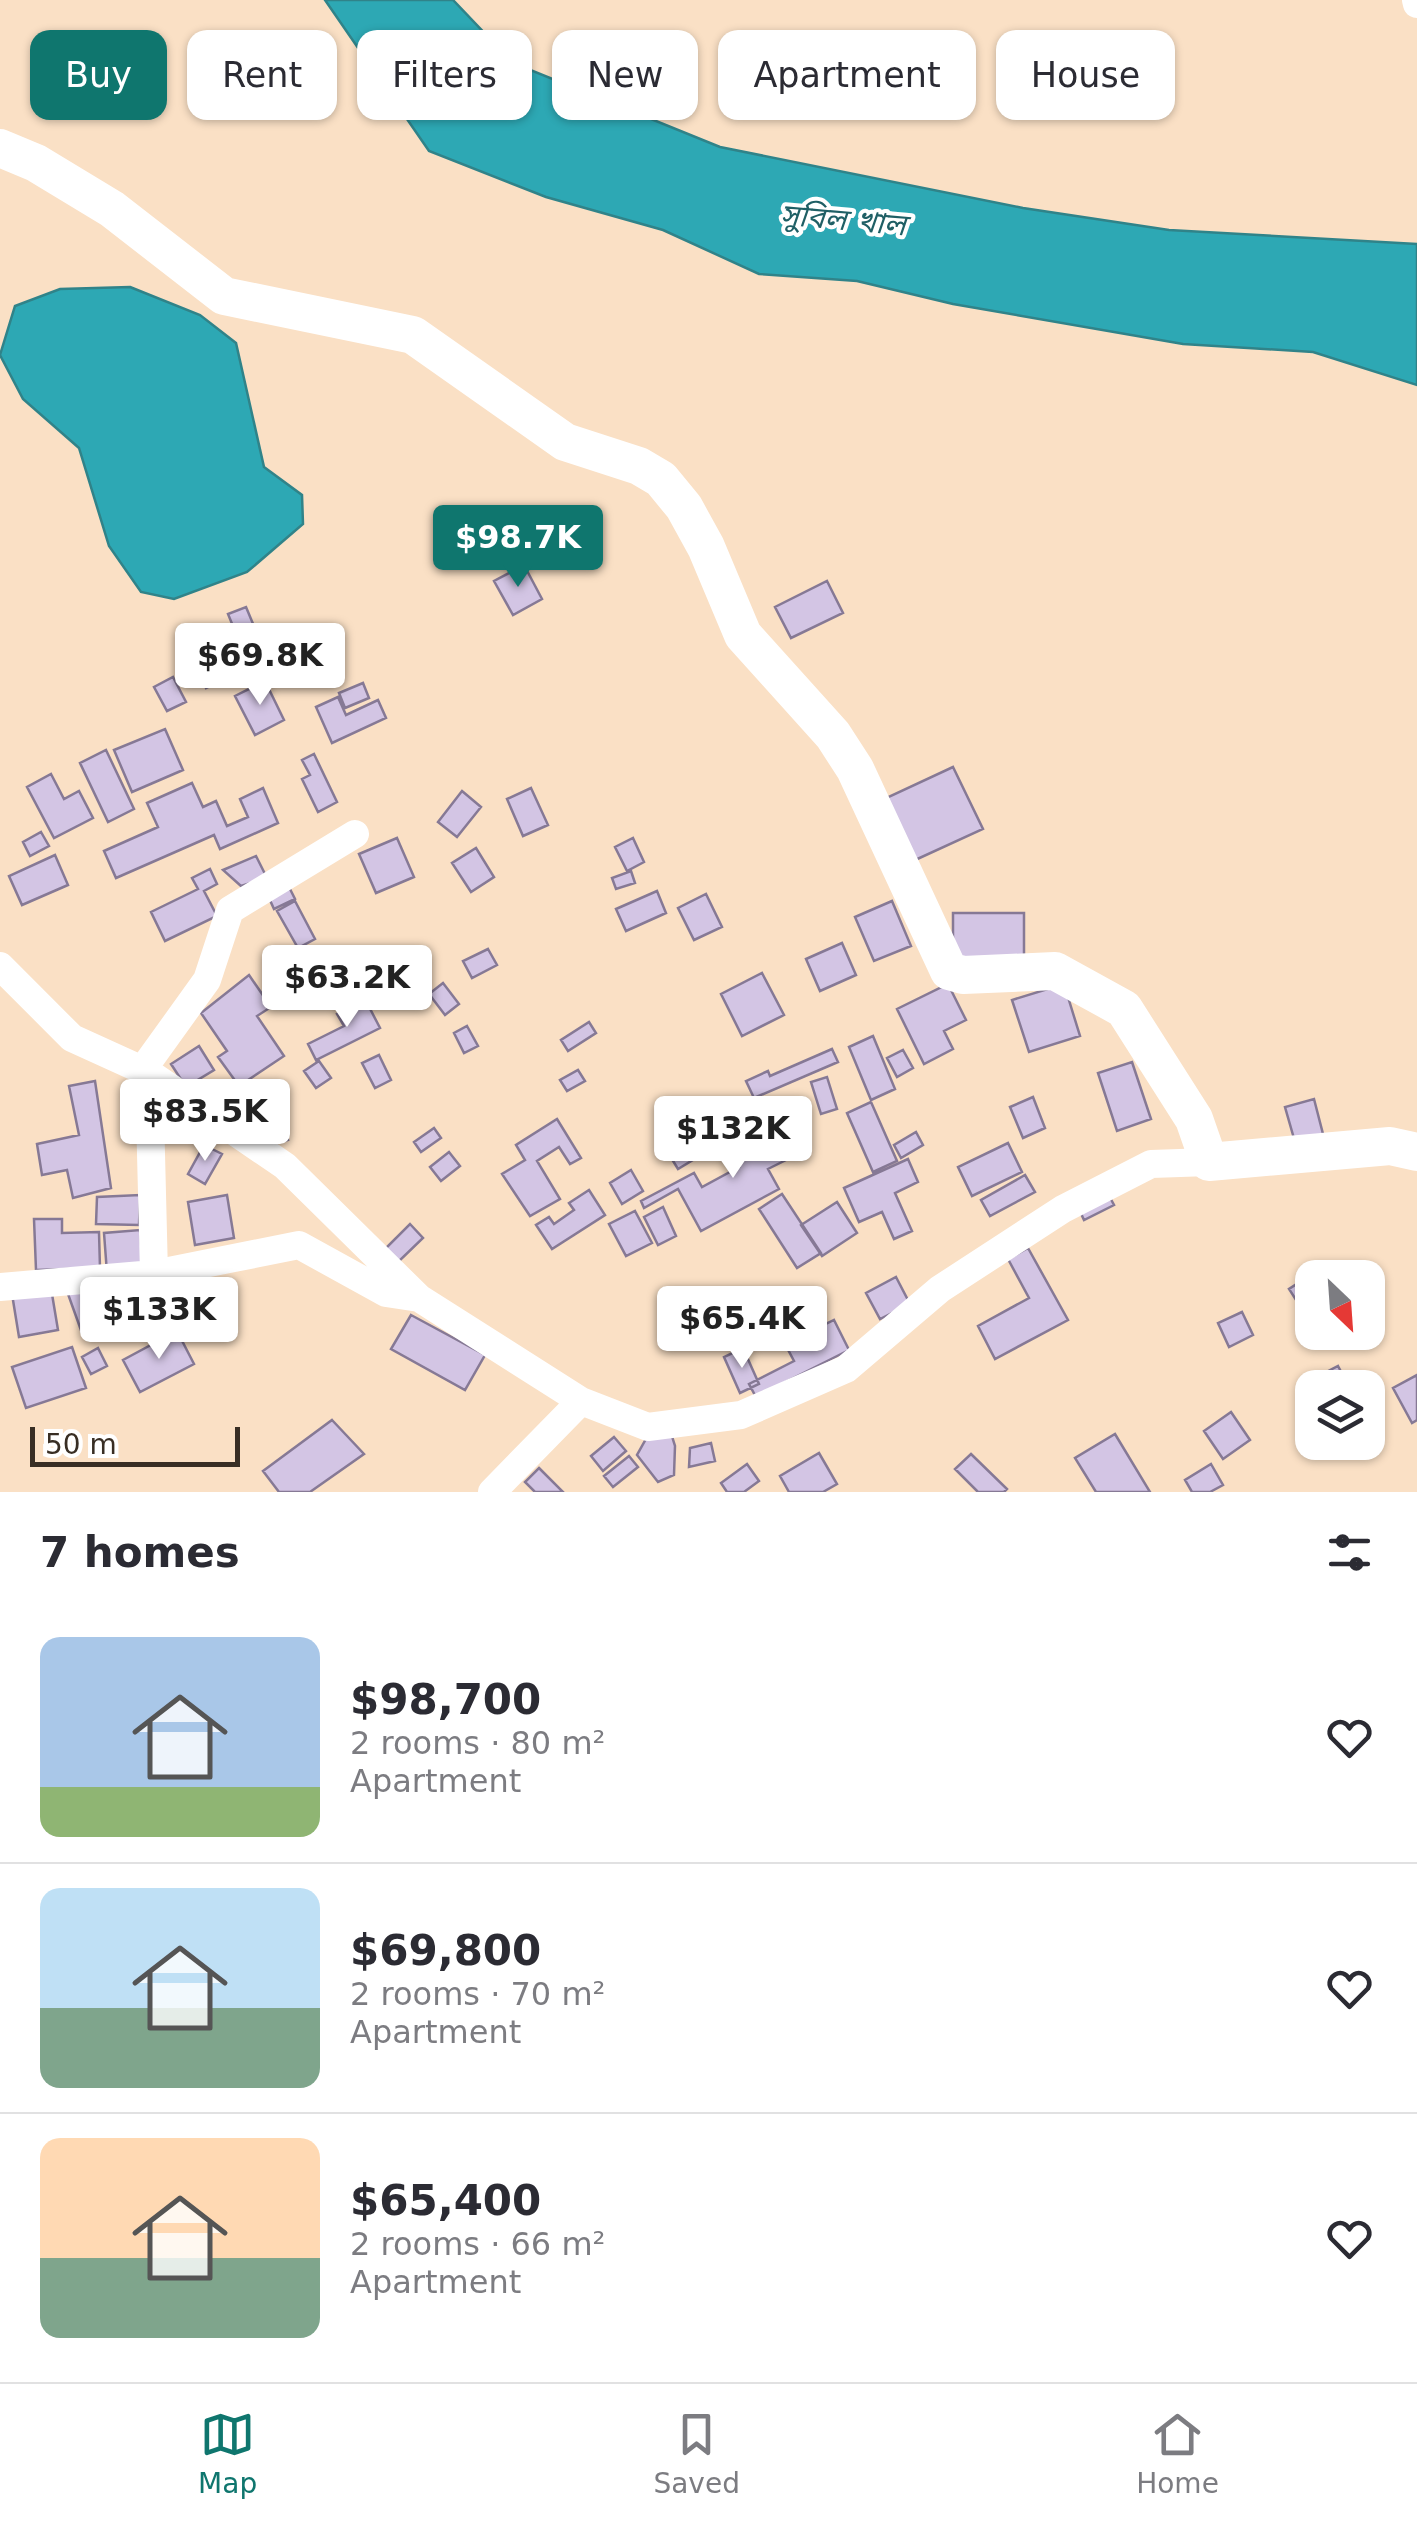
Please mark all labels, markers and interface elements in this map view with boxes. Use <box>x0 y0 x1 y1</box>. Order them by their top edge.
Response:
chip: Buy <box>30 30 167 120</box>
chip: Rent <box>187 30 337 120</box>
chip: Filters <box>357 30 532 120</box>
chip: New <box>552 30 698 120</box>
chip: Apartment <box>718 30 976 120</box>
chip: House <box>996 30 1175 120</box>
water label: সুবিল খাল <box>779 197 912 243</box>
pin: $98.7K <box>437 505 599 590</box>
text: $98.7K <box>455 518 581 556</box>
pin: $69.8K <box>179 623 341 708</box>
text: $69.8K <box>197 636 323 674</box>
pin: $63.2K <box>266 945 428 1030</box>
text: $63.2K <box>284 958 410 996</box>
pin: $83.5K <box>124 1079 286 1164</box>
text: $83.5K <box>142 1092 268 1130</box>
pin: $132K <box>663 1096 803 1181</box>
text: $132K <box>676 1109 790 1147</box>
north arrow <box>1295 1260 1385 1350</box>
map controls <box>1295 1260 1385 1460</box>
pin: $133K <box>89 1277 229 1362</box>
pin: $65.4K <box>661 1286 823 1371</box>
text: $133K <box>102 1290 216 1328</box>
text: $65.4K <box>679 1299 805 1337</box>
button: layers <box>1295 1370 1385 1460</box>
scale bar <box>30 1422 240 1466</box>
text: 50 m <box>45 1428 117 1461</box>
icon: filters <box>1322 1525 1377 1580</box>
text: 7 homes <box>40 1528 240 1577</box>
text: $98,700 <box>350 1675 541 1724</box>
icon: home <box>120 1677 240 1797</box>
icon: heart <box>1322 1710 1377 1765</box>
text: 2 rooms · 80 m² <box>350 1724 605 1762</box>
text: Apartment <box>350 1762 521 1800</box>
text: $69,800 <box>350 1926 541 1975</box>
icon: home <box>120 1928 240 2048</box>
icon: heart <box>1322 1961 1377 2016</box>
text: 2 rooms · 70 m² <box>350 1975 605 2013</box>
text: Apartment <box>350 2013 521 2051</box>
text: $65,400 <box>350 2176 541 2225</box>
icon: home <box>120 2178 240 2298</box>
icon: heart <box>1322 2211 1377 2266</box>
text: 2 rooms · 66 m² <box>350 2225 605 2263</box>
text: Apartment <box>350 2263 521 2301</box>
tab: Map <box>198 2407 257 2500</box>
tab: Saved <box>653 2407 740 2500</box>
tab: Home <box>1136 2407 1219 2500</box>

